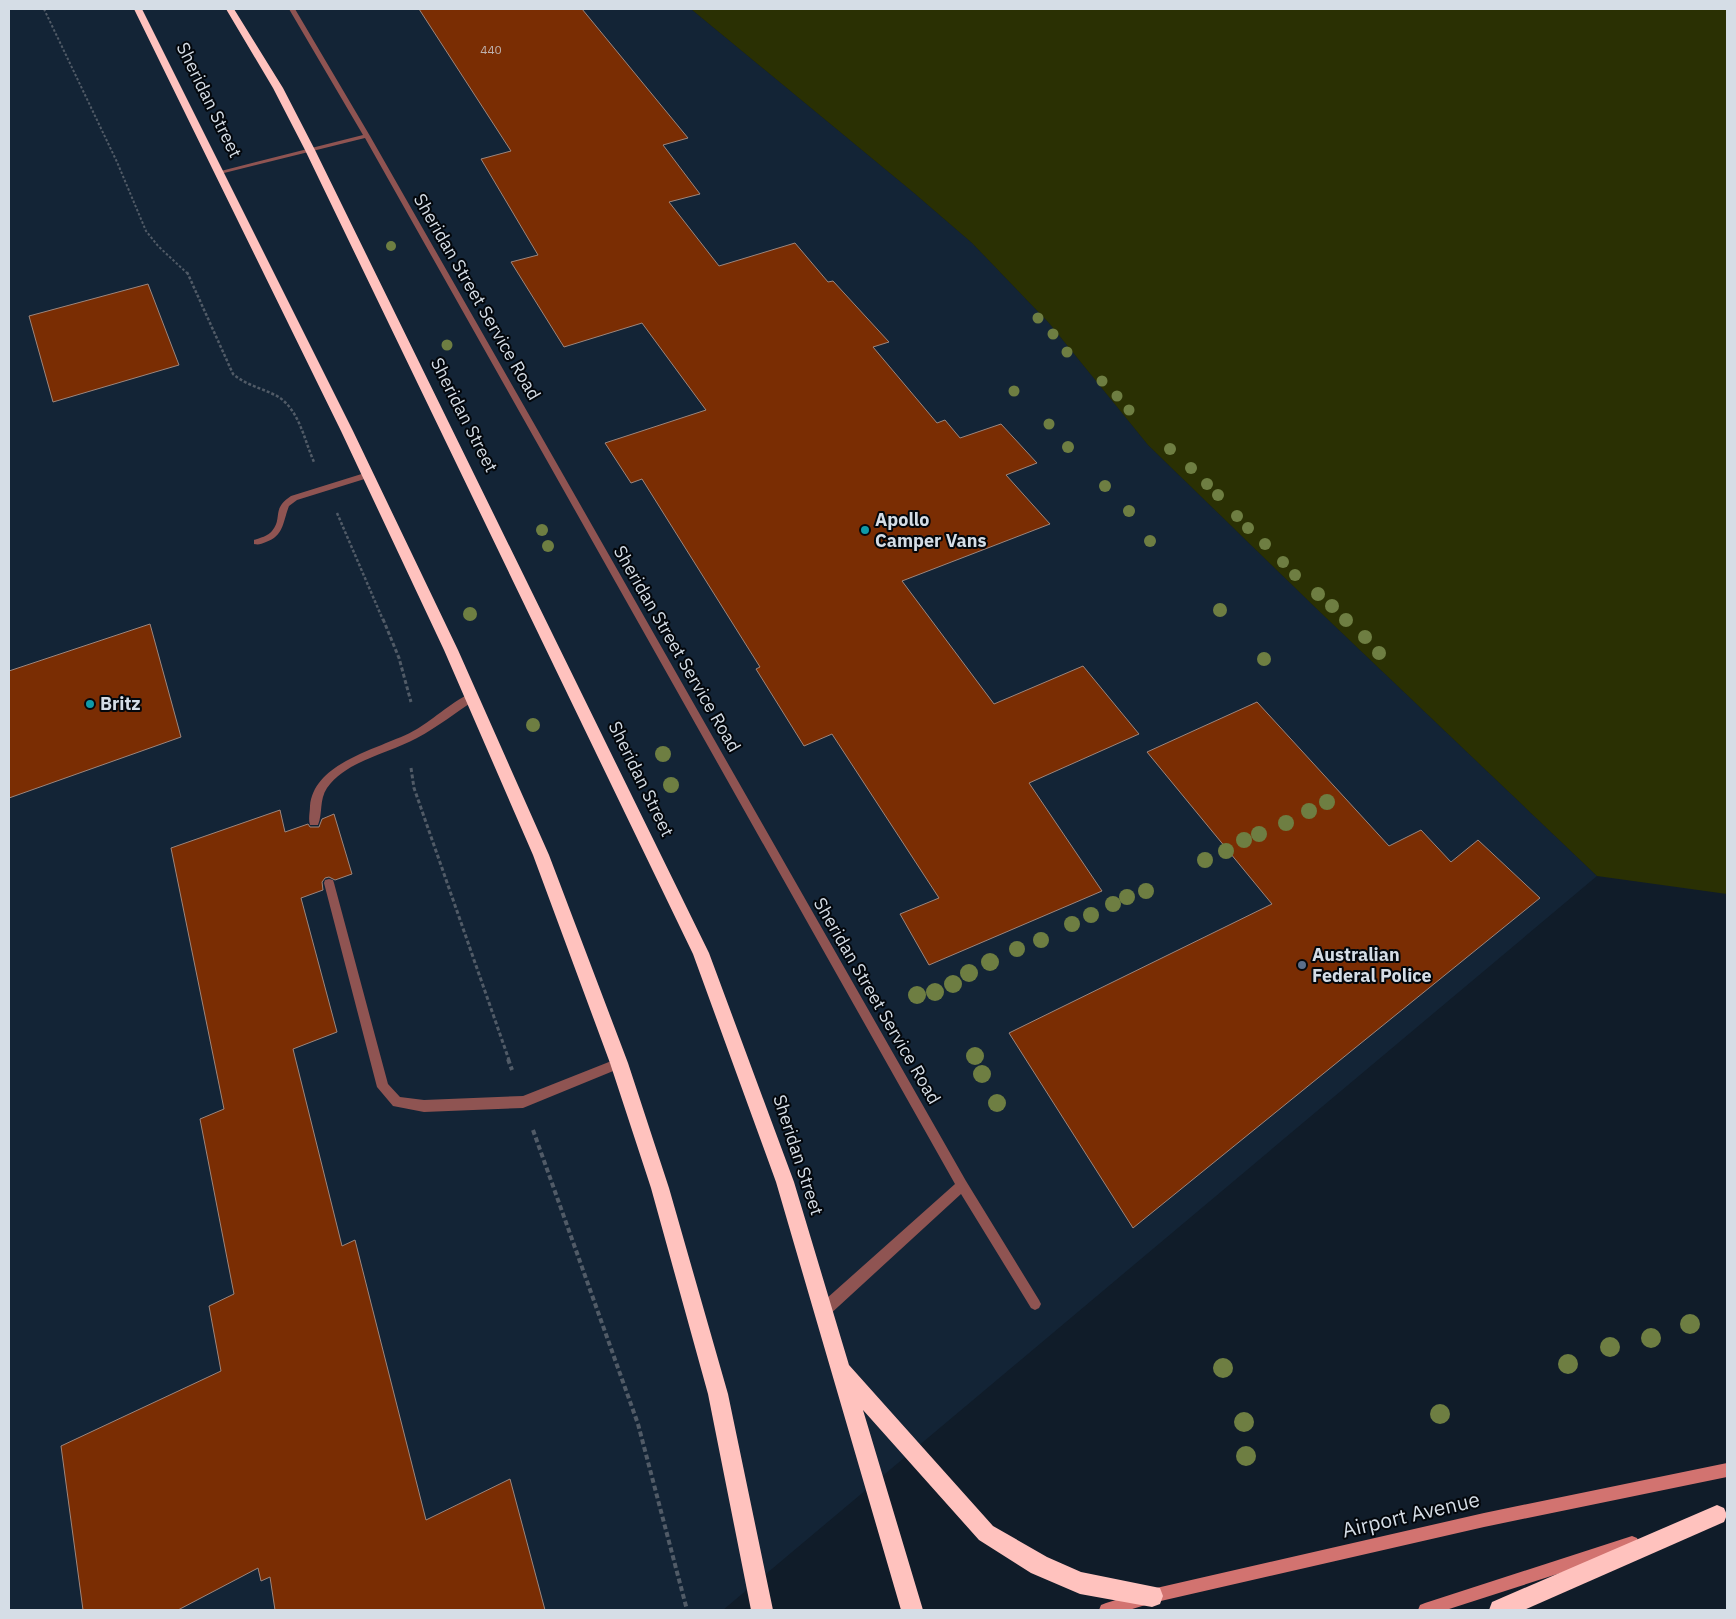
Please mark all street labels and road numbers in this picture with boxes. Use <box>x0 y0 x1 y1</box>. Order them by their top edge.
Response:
street label: Sheridan Street <box>172 38 247 161</box>
street label: Sheridan Street Service Road <box>409 189 546 404</box>
street label: Sheridan Street <box>426 354 503 476</box>
street label: Sheridan Street Service Road <box>609 541 746 756</box>
street label: Sheridan Street <box>604 717 679 840</box>
street label: Sheridan Street Service Road <box>809 893 946 1108</box>
street label: Sheridan Street <box>768 1092 829 1218</box>
street label: Airport Avenue <box>1339 1485 1482 1543</box>

